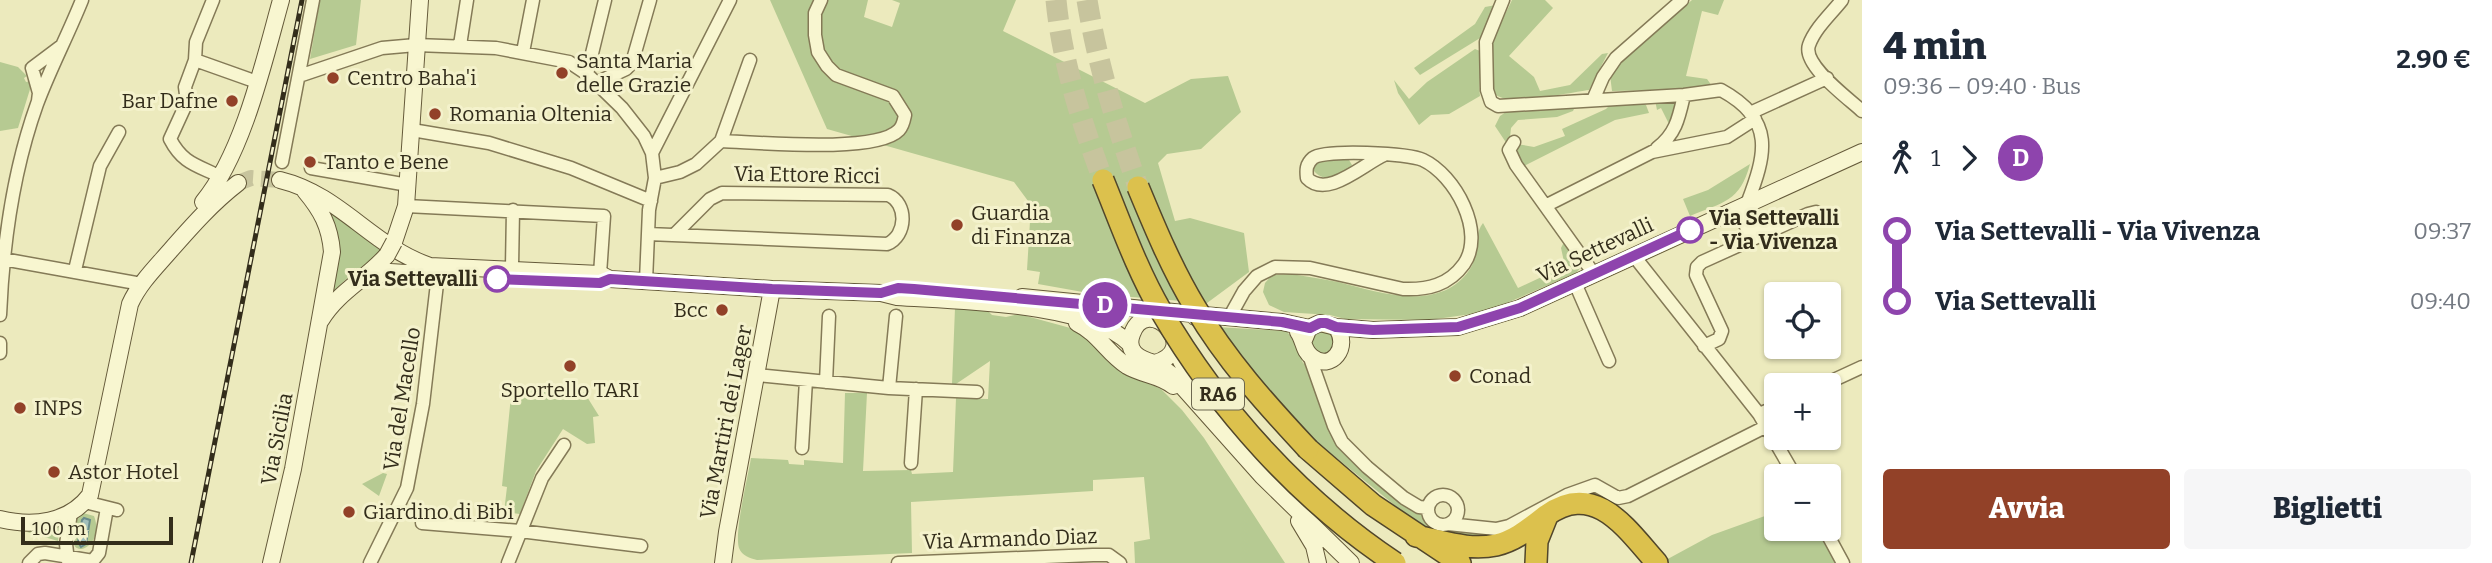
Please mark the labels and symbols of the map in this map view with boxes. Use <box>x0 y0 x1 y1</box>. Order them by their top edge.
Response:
place label: Santa Maria delle Grazie <box>576 48 693 98</box>
place label: Centro Baha'i <box>347 65 477 91</box>
marker: Santa Maria delle Grazie <box>554 65 570 81</box>
marker: Centro Baha'i <box>325 70 341 86</box>
place label: Bar Dafne <box>121 88 218 114</box>
marker: Bar Dafne <box>224 93 240 109</box>
place label: Romania Oltenia <box>449 101 613 127</box>
marker: Romania Oltenia <box>427 106 443 122</box>
place label: Tanto e Bene <box>324 149 449 175</box>
marker: Tanto e Bene <box>302 154 318 170</box>
street label: Via Ettore Ricci <box>734 161 880 189</box>
place label: Guardia di Finanza <box>971 200 1072 250</box>
place label: Via Settevalli - Via Vivenza <box>1709 205 1840 255</box>
street label: Via Settevalli <box>1533 212 1657 288</box>
marker: Guardia di Finanza <box>949 217 965 233</box>
marker: Via Settevalli - Via Vivenza <box>1677 217 1703 243</box>
place label: Via Settevalli <box>348 266 478 292</box>
marker: Via Settevalli <box>484 266 510 292</box>
line badge: D <box>1082 282 1128 328</box>
place label: Bcc <box>674 297 708 323</box>
marker: Bcc <box>714 302 730 318</box>
street label: Via Martiri dei Lager <box>694 323 758 521</box>
street label: Via del Macello <box>378 325 426 473</box>
marker: Sportello TARI <box>562 358 578 374</box>
place label: Conad <box>1469 363 1531 389</box>
marker: Conad <box>1447 368 1463 384</box>
place label: Sportello TARI <box>500 377 640 403</box>
road number: RA6 <box>1192 378 1244 410</box>
street label: Via Sicilia <box>255 390 299 487</box>
place label: INPS <box>34 395 83 421</box>
marker: INPS <box>12 400 28 416</box>
place label: Astor Hotel <box>68 459 179 485</box>
marker: Astor Hotel <box>46 464 62 480</box>
place label: Giardino di Bibi <box>363 499 514 525</box>
marker: Giardino di Bibi <box>341 504 357 520</box>
scale bar <box>21 514 173 546</box>
street label: Via Armando Diaz <box>922 523 1098 555</box>

